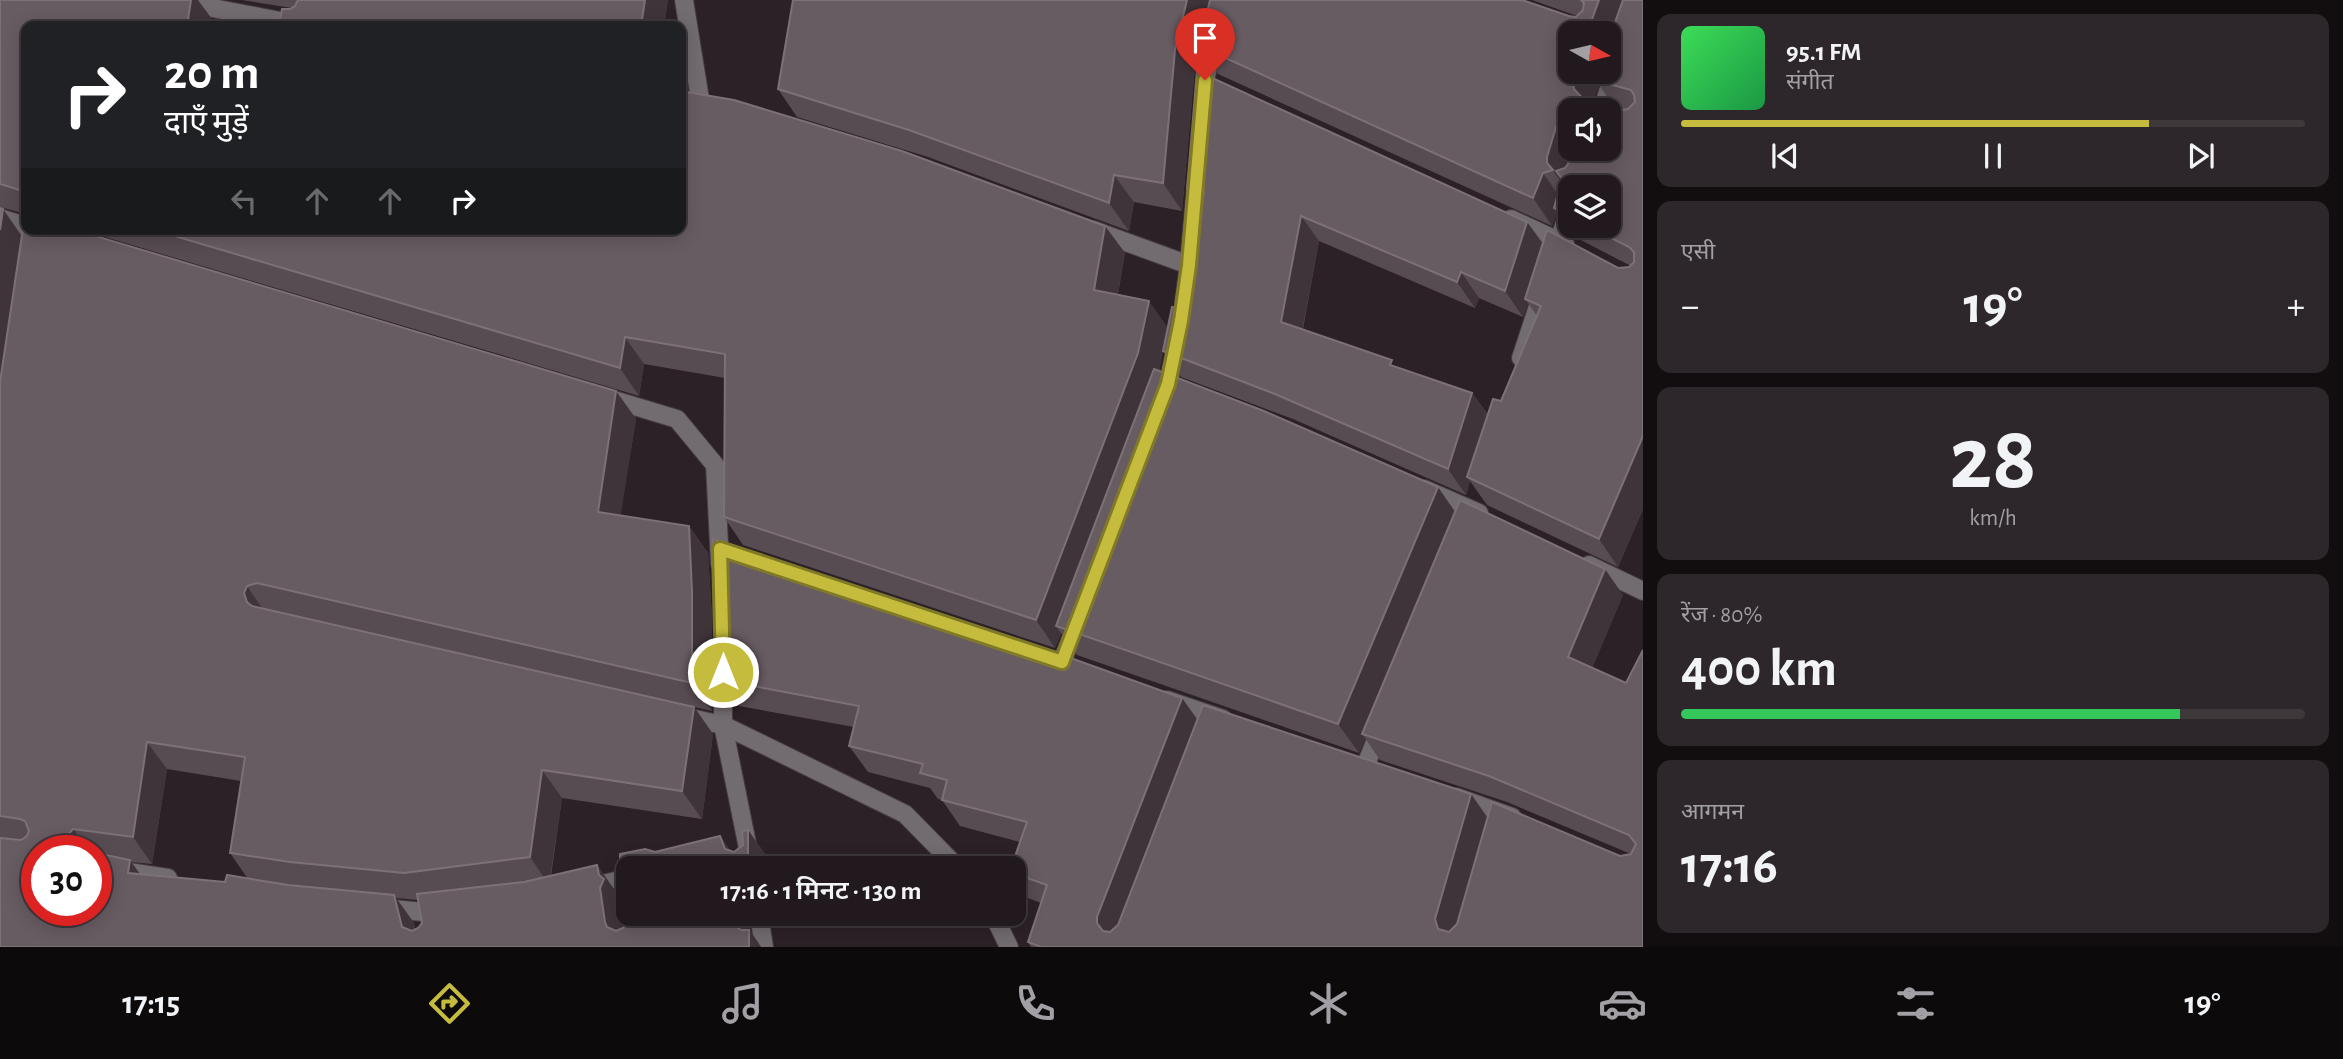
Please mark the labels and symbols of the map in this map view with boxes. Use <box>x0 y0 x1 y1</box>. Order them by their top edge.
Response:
pin <box>1175 8 1235 80</box>
north arrow <box>1558 21 1620 84</box>
position arrow <box>686 635 760 709</box>
speed limit sign: 30 <box>21 835 112 926</box>

